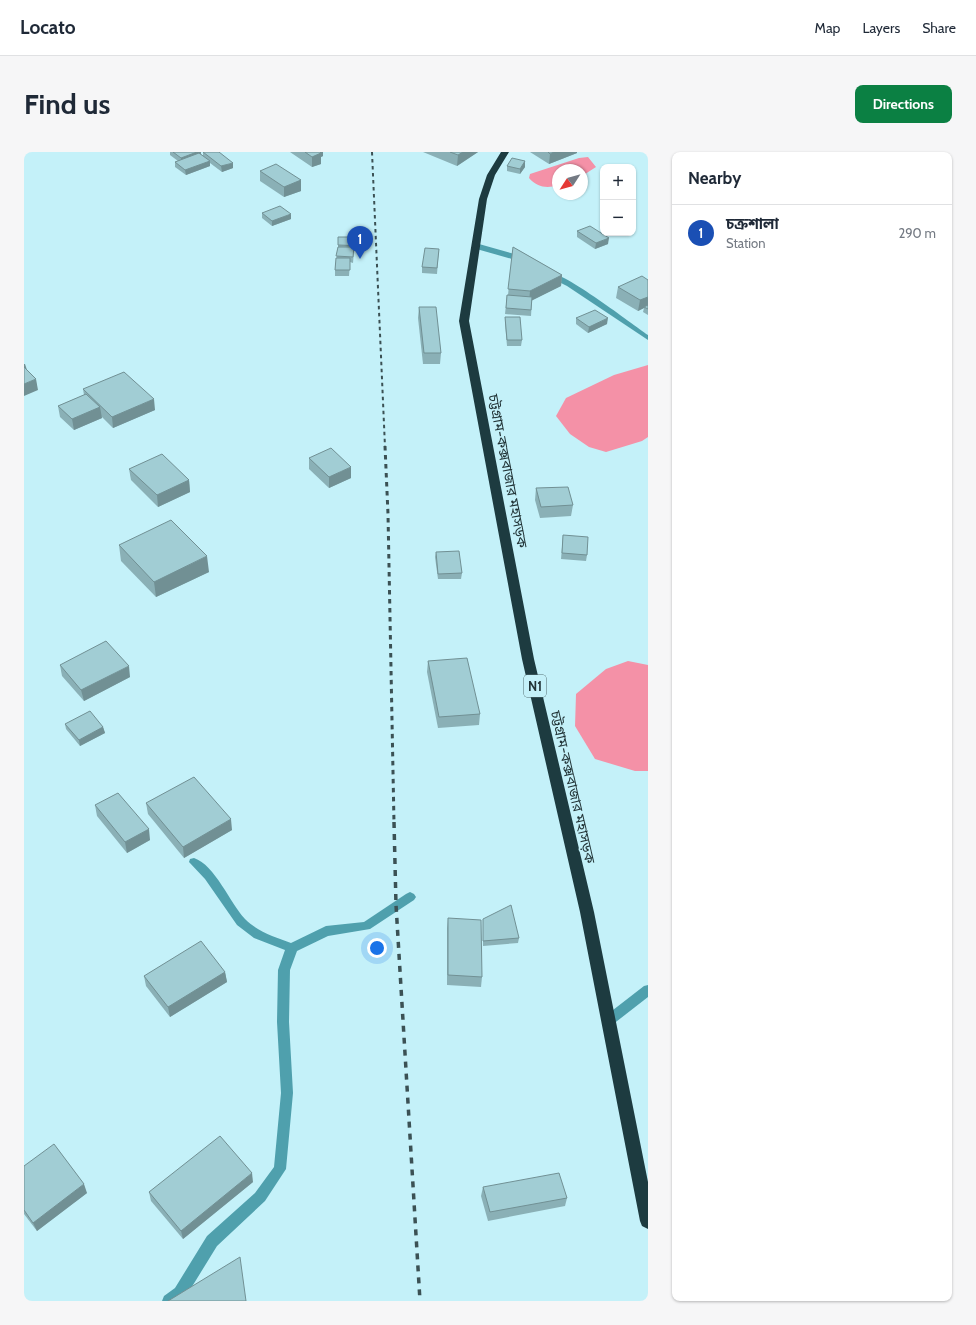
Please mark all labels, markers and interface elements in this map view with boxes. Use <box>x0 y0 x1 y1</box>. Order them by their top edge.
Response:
text: Locato <box>20 16 76 39</box>
text: Map <box>815 19 840 37</box>
text: Layers <box>862 19 900 37</box>
text: Share <box>922 19 956 37</box>
button: Directions <box>855 85 952 123</box>
text: Find us <box>24 87 110 121</box>
north arrow <box>552 164 588 200</box>
map controls <box>600 164 636 236</box>
button: + <box>600 164 636 200</box>
text: Nearby <box>688 168 741 188</box>
button: − <box>600 200 636 236</box>
text: চক্রশালা <box>726 215 779 233</box>
text: 1 <box>699 225 703 241</box>
text: 290 m <box>898 225 936 241</box>
pin: 1 <box>347 226 373 259</box>
text: Station <box>726 235 765 251</box>
street label: চট্টগ্রাম-কক্সবাজার মহাসড়ক <box>484 392 532 550</box>
road number: N1 <box>524 675 546 697</box>
street label: চট্টগ্রাম-কক্সবাজার মহাসড়ক <box>546 708 600 866</box>
your location <box>367 938 387 958</box>

